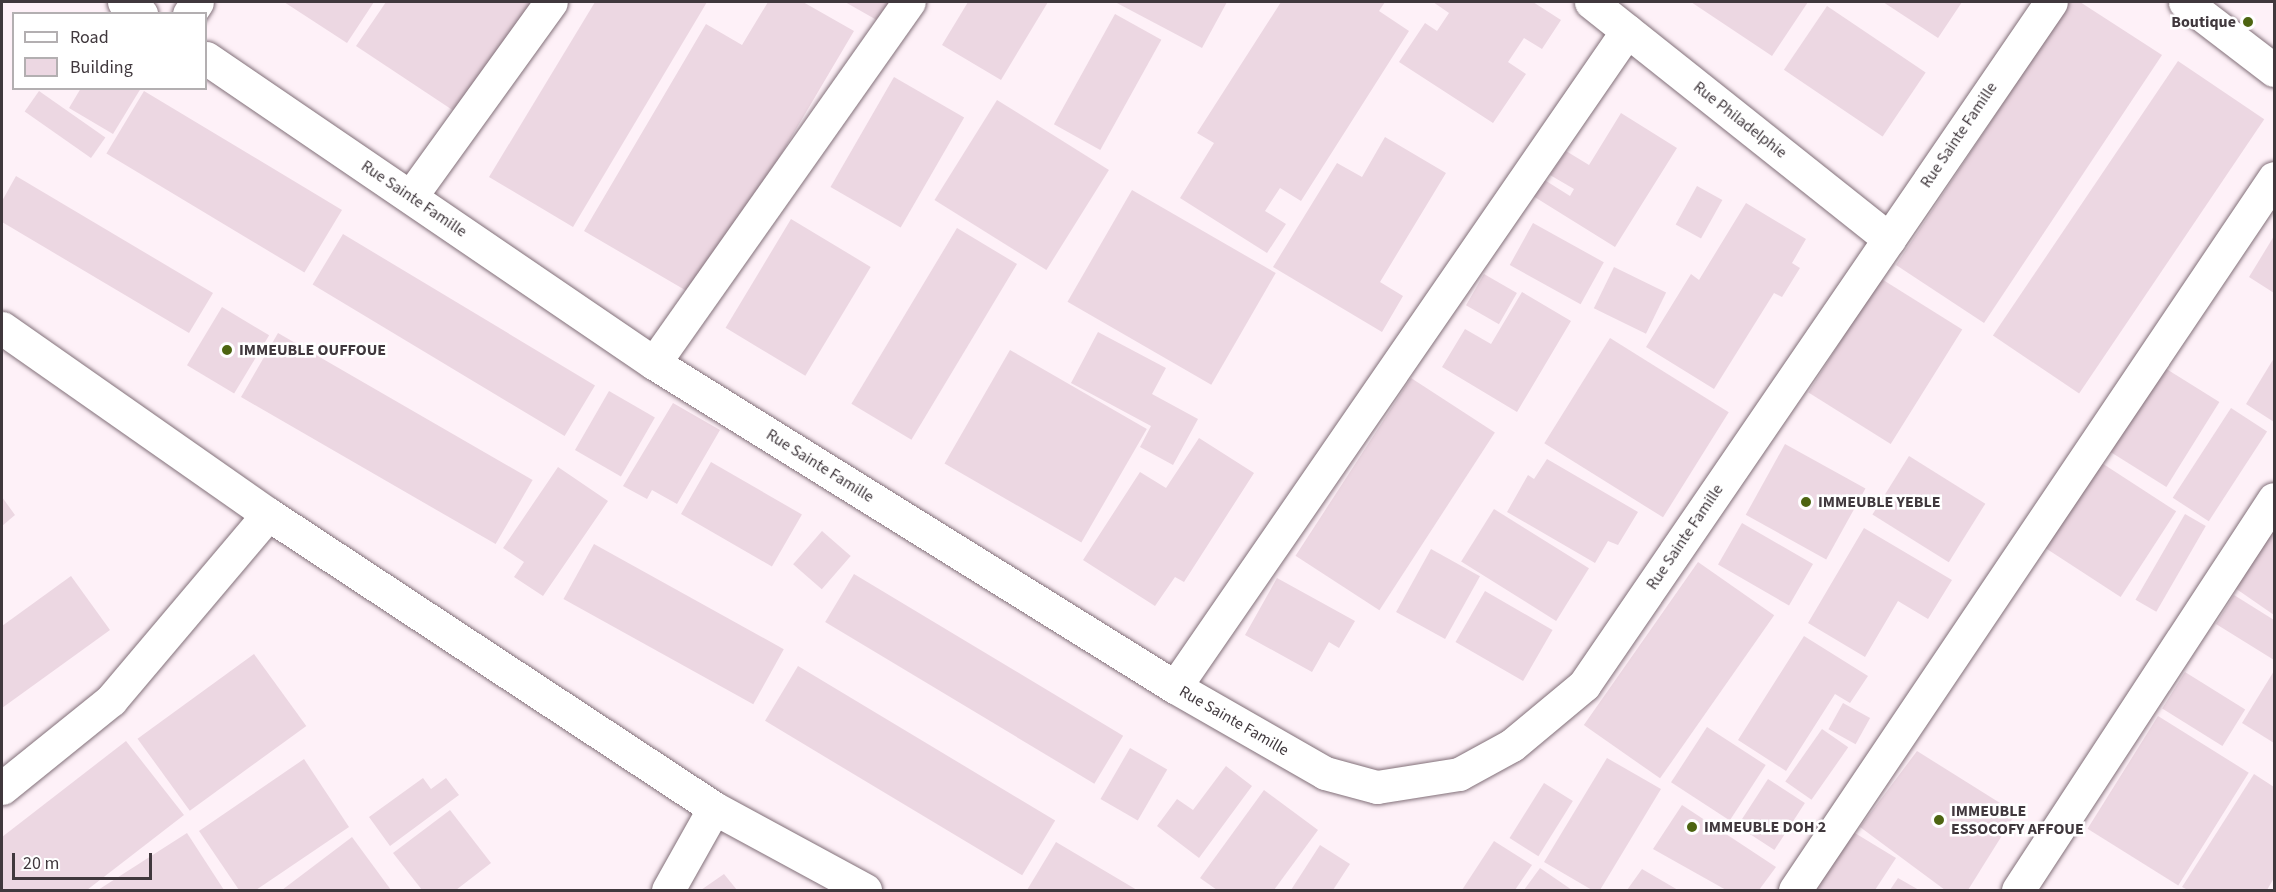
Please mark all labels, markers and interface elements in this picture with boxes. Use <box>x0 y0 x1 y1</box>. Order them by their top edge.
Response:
legend <box>12 12 207 90</box>
place label: Boutique <box>2171 12 2236 32</box>
marker: Boutique <box>2241 15 2255 29</box>
text: Road <box>70 25 109 50</box>
text: Building <box>70 55 133 80</box>
street label: Rue Philadelphie <box>1690 78 1790 162</box>
street label: Rue Sainte Famille <box>1917 79 2001 191</box>
street label: Rue Sainte Famille <box>358 157 470 241</box>
place label: IMMEUBLE OUFFOUE <box>239 340 386 360</box>
marker: IMMEUBLE OUFFOUE <box>220 343 234 357</box>
street label: Rue Sainte Famille <box>763 425 877 507</box>
street label: Rue Sainte Famille <box>1643 481 1727 593</box>
place label: IMMEUBLE YEBLE <box>1818 492 1940 512</box>
marker: IMMEUBLE YEBLE <box>1799 495 1813 509</box>
street label: Rue Sainte Famille <box>1176 682 1292 760</box>
place label: IMMEUBLE ESSOCOFY AFFOUE <box>1951 801 2084 839</box>
marker: IMMEUBLE ESSOCOFY AFFOUE <box>1932 813 1946 827</box>
place label: IMMEUBLE DOH 2 <box>1704 817 1826 837</box>
marker: IMMEUBLE DOH 2 <box>1685 820 1699 834</box>
scale bar <box>15 841 154 879</box>
text: 20 m <box>23 851 59 876</box>

